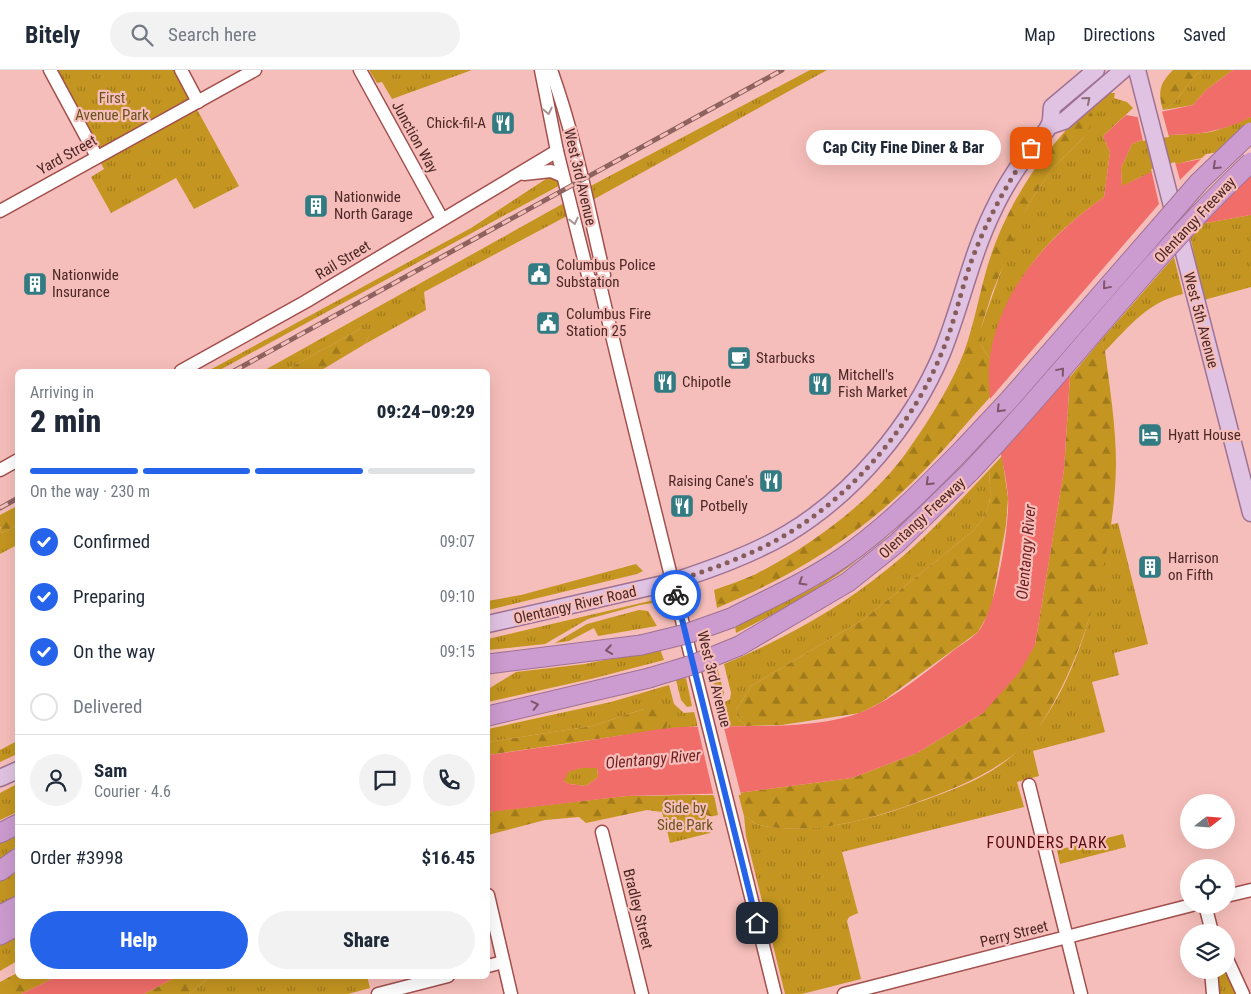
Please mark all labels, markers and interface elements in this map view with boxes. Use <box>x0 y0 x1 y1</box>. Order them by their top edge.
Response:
search box <box>110 12 460 57</box>
text: Bitely <box>25 21 80 49</box>
icon: search <box>128 21 156 49</box>
text: Search here <box>168 23 256 46</box>
text: Map <box>1024 24 1055 45</box>
text: Directions <box>1083 24 1155 45</box>
text: Saved <box>1183 24 1226 45</box>
park label: First Avenue Park <box>75 89 149 124</box>
one-way arrow <box>1082 96 1091 105</box>
street label: Junction Way <box>388 98 442 176</box>
one-way arrow <box>542 106 553 115</box>
restaurant icon: Chick-fil-A <box>490 110 516 136</box>
place label: Chick-fil-A <box>426 114 486 132</box>
street label: West 3rd Avenue <box>560 127 600 227</box>
pin <box>1010 127 1052 169</box>
callout: Cap City Fine Diner & Bar <box>806 130 1001 166</box>
street label: Yard Street <box>34 131 100 179</box>
icon: bag <box>1017 134 1045 162</box>
text: Cap City Fine Diner & Bar <box>823 138 984 157</box>
one-way arrow <box>1212 160 1221 169</box>
street label: Olentangy Freeway <box>1150 173 1240 267</box>
place label: Nationwide North Garage <box>334 188 413 223</box>
building icon: Nationwide North Garage <box>303 193 329 219</box>
one-way arrow <box>568 217 579 226</box>
street label: Rail Street <box>312 237 374 283</box>
place label: Columbus Police Substation <box>556 256 656 291</box>
public building icon: Columbus Police Substation <box>526 261 552 287</box>
place label: Nationwide Insurance <box>52 266 119 301</box>
street label: West 5th Avenue <box>1180 270 1222 370</box>
building icon: Nationwide Insurance <box>22 271 48 297</box>
one-way arrow <box>1104 280 1112 289</box>
place label: Columbus Fire Station 25 <box>566 305 651 340</box>
public building icon: Columbus Fire Station 25 <box>535 310 561 336</box>
cafe icon: Starbucks <box>726 345 752 371</box>
place label: Starbucks <box>756 349 815 367</box>
place label: Mitchell's Fish Market <box>838 366 907 401</box>
one-way arrow <box>1056 368 1065 377</box>
restaurant icon: Chipotle <box>652 369 678 395</box>
restaurant icon: Mitchell's Fish Market <box>807 371 833 397</box>
place label: Chipotle <box>682 373 731 391</box>
text: Arriving in <box>30 383 94 402</box>
text: 09:24–09:29 <box>377 400 475 423</box>
text: 2 min <box>30 402 101 440</box>
one-way arrow <box>997 404 1006 413</box>
hotel icon: Hyatt House <box>1137 422 1163 448</box>
place label: Hyatt House <box>1168 426 1241 444</box>
restaurant icon: Raising Cane's <box>758 468 784 494</box>
place label: Raising Cane's <box>668 472 754 490</box>
street label: Olentangy Freeway <box>875 473 969 563</box>
one-way arrow <box>926 476 935 485</box>
text: On the way · 230 m <box>30 482 150 501</box>
restaurant icon: Potbelly <box>669 493 695 519</box>
place label: Potbelly <box>700 497 748 515</box>
water label: Olentangy River <box>1012 502 1040 600</box>
icon: check <box>30 528 58 556</box>
text: Confirmed <box>73 530 150 553</box>
text: 09:07 <box>440 532 475 551</box>
place label: Harrison on Fifth <box>1168 549 1219 584</box>
building icon: Harrison on Fifth <box>1137 554 1163 580</box>
courier <box>651 570 701 620</box>
one-way arrow <box>798 575 807 585</box>
icon: bike <box>662 581 690 609</box>
street label: Olentangy River Road <box>512 582 638 628</box>
icon: check <box>30 583 58 611</box>
text: Preparing <box>73 585 145 608</box>
text: 09:10 <box>440 587 475 606</box>
street label: West 3rd Avenue <box>693 629 735 729</box>
icon: check <box>30 638 58 666</box>
text: On the way <box>73 640 155 663</box>
text: 09:15 <box>440 642 475 661</box>
one-way arrow <box>605 644 613 654</box>
text: Delivered <box>73 695 142 718</box>
one-way arrow <box>531 700 540 711</box>
water label: Olentangy River <box>605 745 703 773</box>
button: person <box>30 754 82 806</box>
button: chat <box>359 754 411 806</box>
button: phone <box>423 754 475 806</box>
text: Sam <box>94 759 127 782</box>
text: Courier · 4.6 <box>94 782 171 801</box>
north arrow <box>1180 794 1235 849</box>
map controls <box>1180 794 1235 979</box>
park label: Side by Side Park <box>657 799 713 834</box>
district label: FOUNDERS PARK <box>987 833 1108 852</box>
text: Order #3998 <box>30 846 123 869</box>
text: $16.45 <box>421 846 475 869</box>
button: locate <box>1180 859 1235 914</box>
street label: Bradley Street <box>619 867 657 951</box>
pin <box>736 902 778 944</box>
icon: home <box>743 909 771 937</box>
button: Help <box>30 911 248 969</box>
button: Share <box>258 911 475 969</box>
street label: Perry Street <box>978 917 1050 951</box>
button: layers <box>1180 924 1235 979</box>

